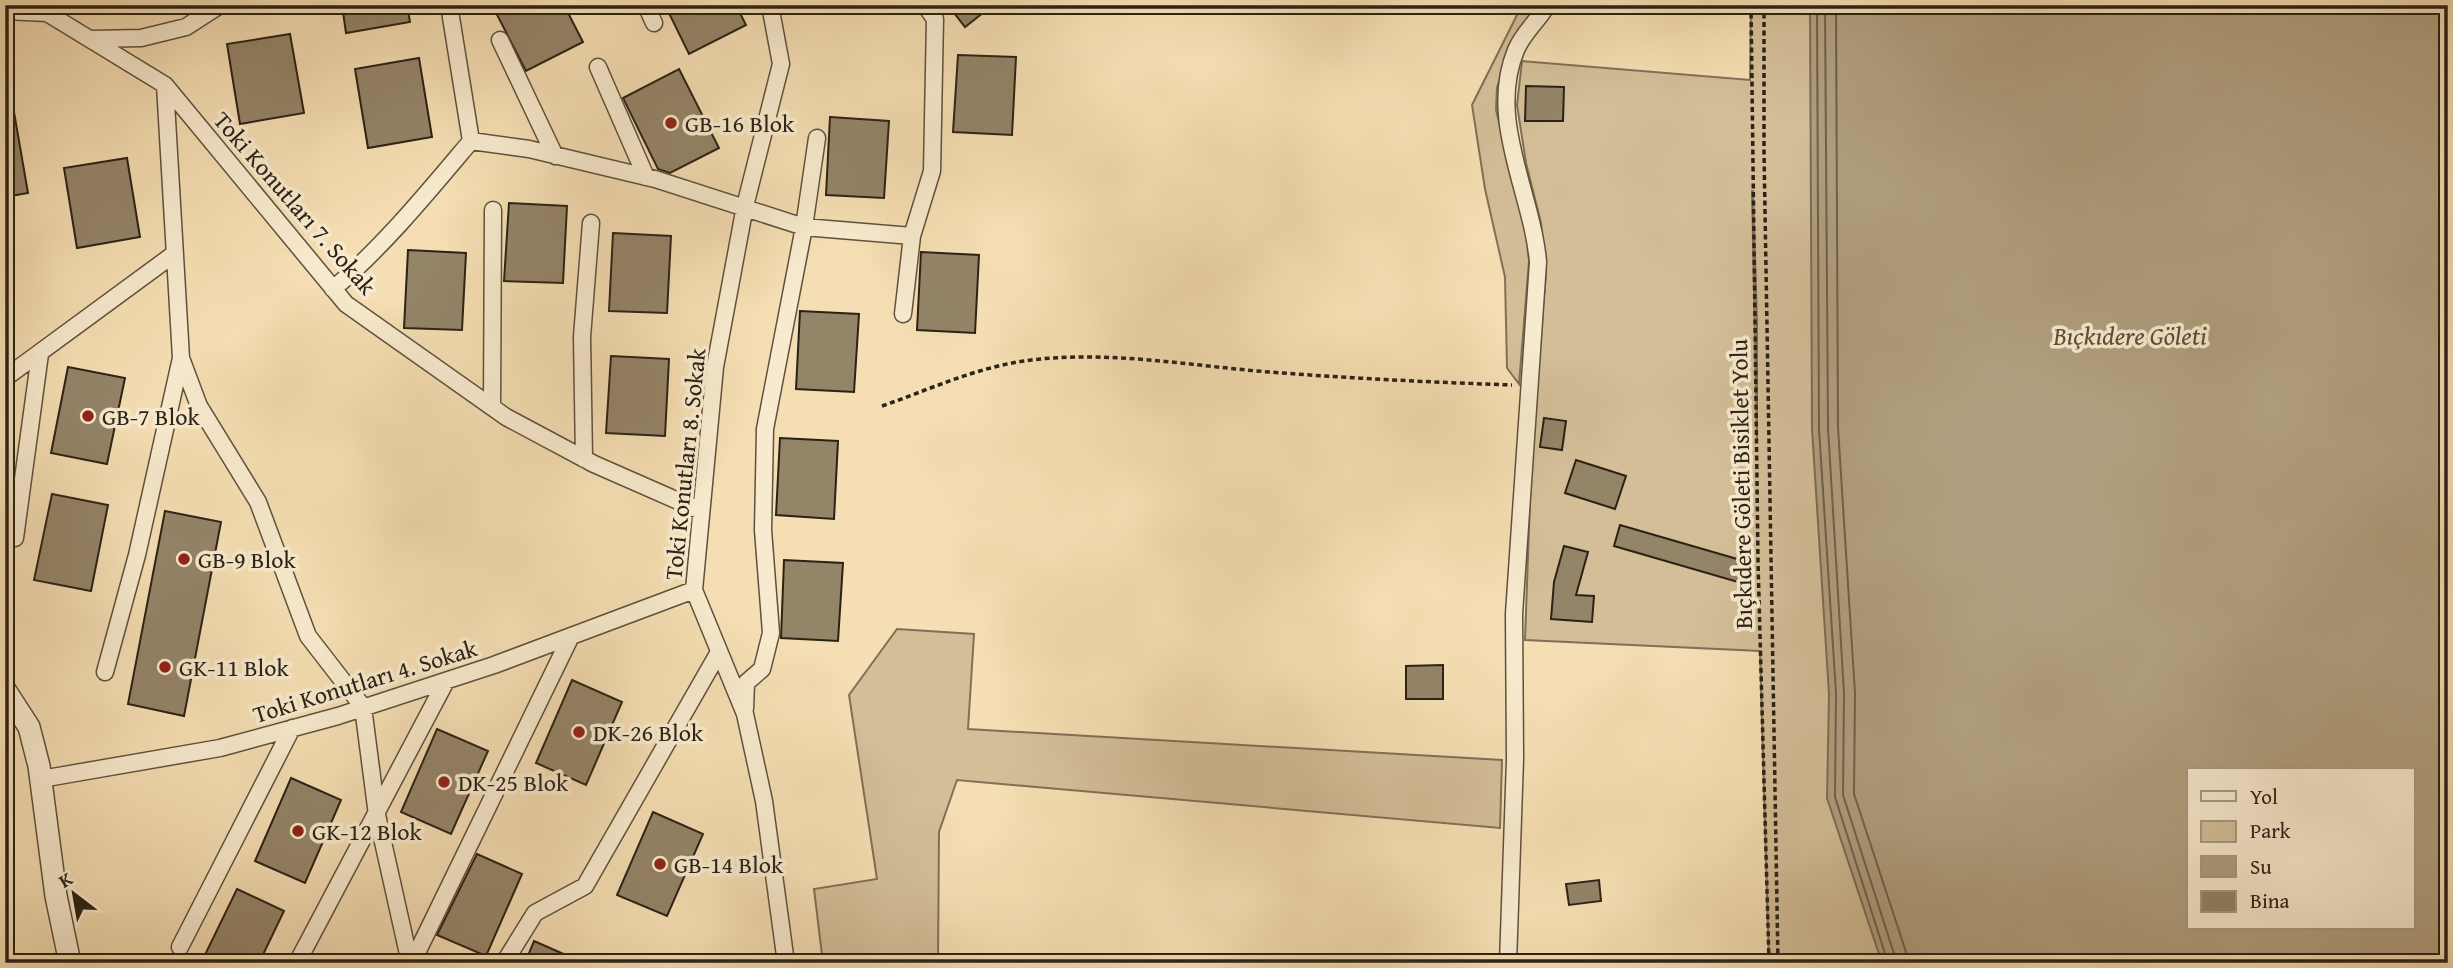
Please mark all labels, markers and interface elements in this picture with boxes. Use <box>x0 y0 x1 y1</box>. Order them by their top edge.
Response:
street label: Toki Konutları 7. Sokak <box>205 104 385 303</box>
place label: GB-16 Blok <box>685 106 795 141</box>
marker: GB-16 Blok <box>663 115 679 131</box>
water label: Bıçkıdere Göleti <box>2052 316 2207 355</box>
street label: Bıçkıdere Göleti Bisiklet Yolu <box>1721 338 1761 630</box>
street label: Toki Konutları 8. Sokak <box>655 346 715 582</box>
place label: GB-7 Blok <box>102 399 200 434</box>
marker: GB-7 Blok <box>80 408 96 424</box>
place label: GB-9 Blok <box>198 542 296 577</box>
marker: GB-9 Blok <box>176 551 192 567</box>
street label: Toki Konutları 4. Sokak <box>249 630 482 732</box>
place label: GK-11 Blok <box>179 650 290 685</box>
marker: GK-11 Blok <box>157 659 173 675</box>
place label: DK-26 Blok <box>593 715 704 750</box>
marker: DK-26 Blok <box>571 724 587 740</box>
place label: DK-25 Blok <box>458 765 569 800</box>
legend <box>2187 768 2414 930</box>
marker: DK-25 Blok <box>436 774 452 790</box>
text: Yol <box>2250 781 2278 812</box>
place label: GK-12 Blok <box>312 814 423 849</box>
text: Park <box>2250 815 2291 846</box>
marker: GK-12 Blok <box>290 823 306 839</box>
place label: GB-14 Blok <box>674 847 784 882</box>
text: Su <box>2250 851 2272 882</box>
marker: GB-14 Blok <box>652 856 668 872</box>
north arrow <box>38 860 108 930</box>
text: K <box>53 864 78 895</box>
text: Bina <box>2250 885 2290 916</box>

